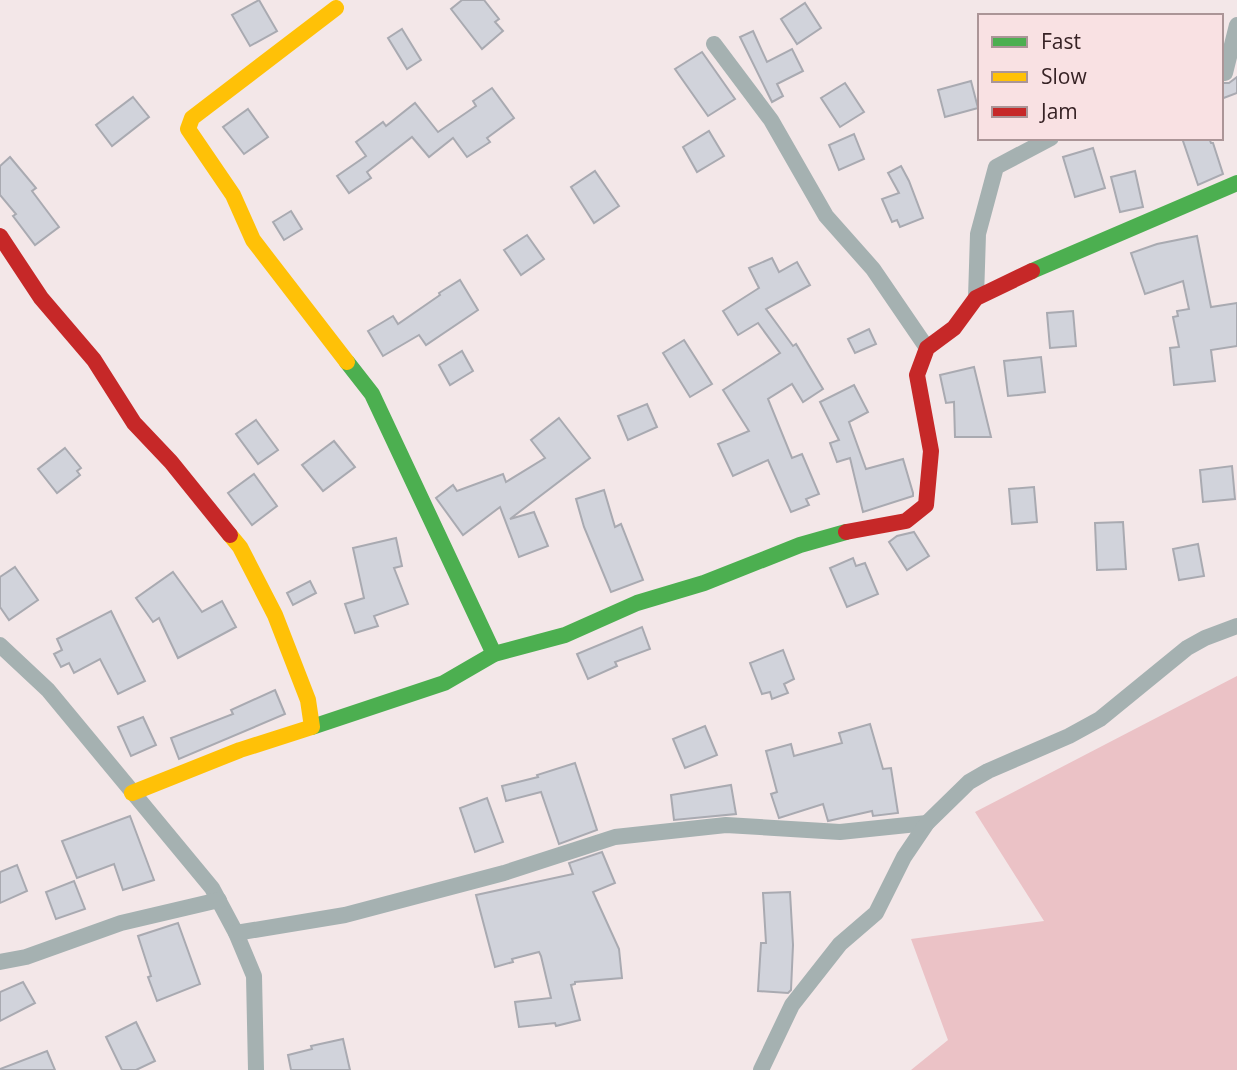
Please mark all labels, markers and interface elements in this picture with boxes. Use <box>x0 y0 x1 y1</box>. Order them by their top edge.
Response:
legend <box>978 14 1223 140</box>
text: Fast <box>1041 27 1081 55</box>
text: Slow <box>1041 62 1087 90</box>
text: Jam <box>1039 97 1078 125</box>

